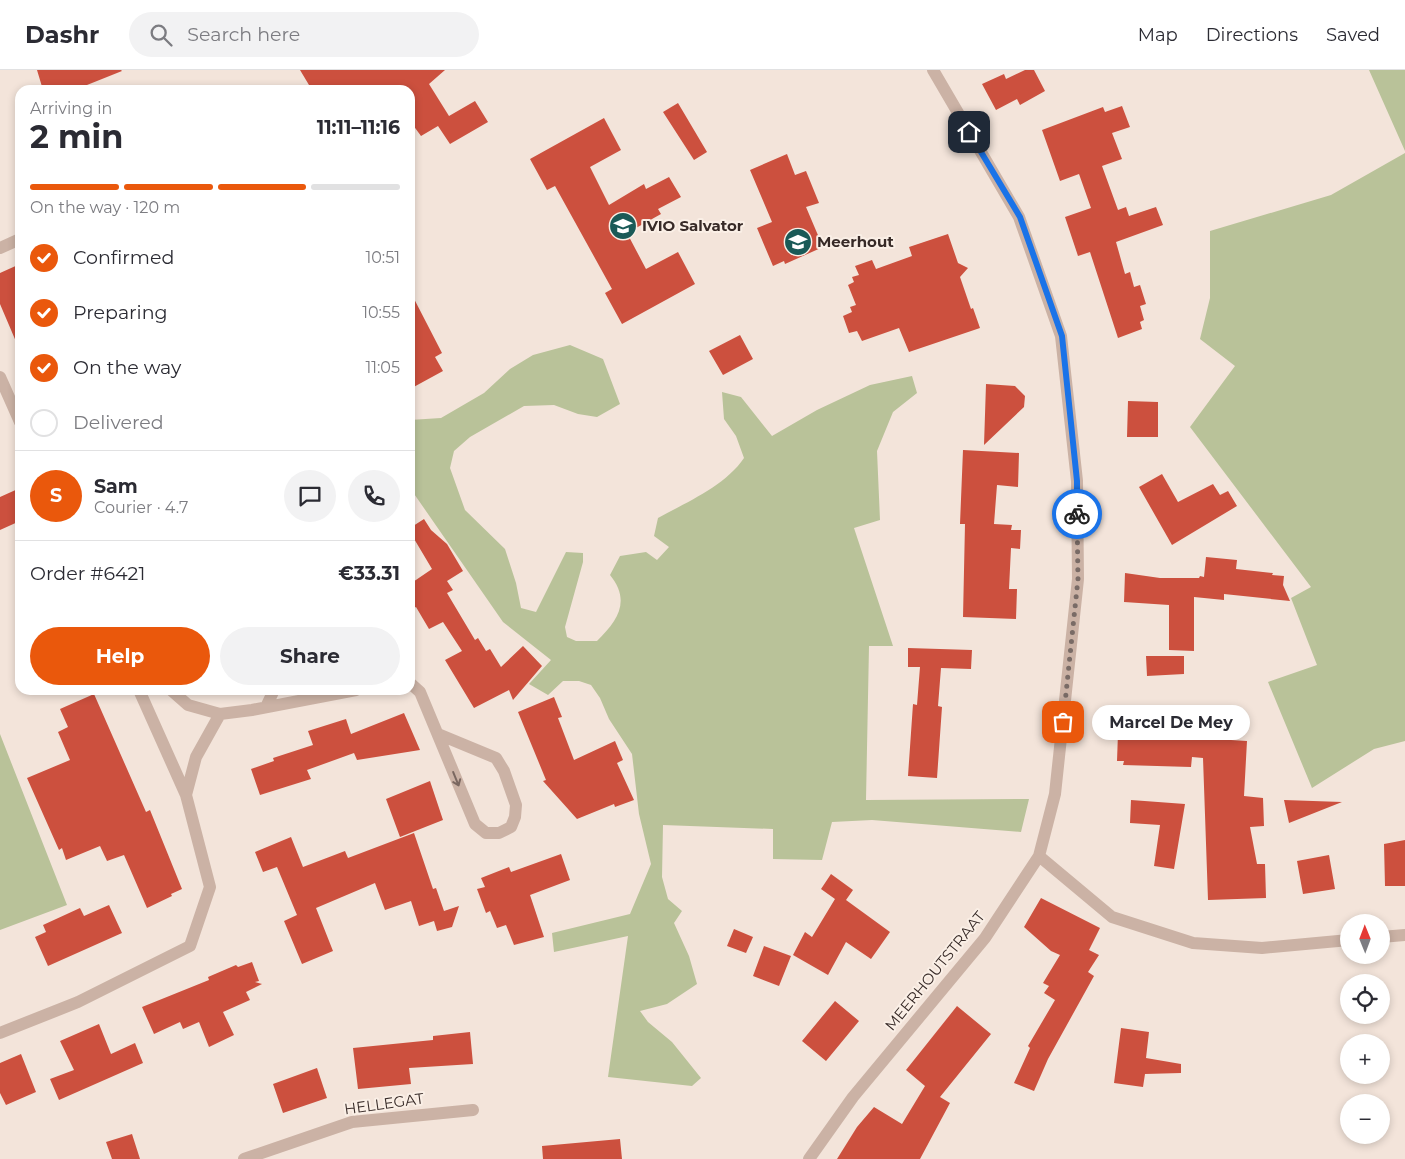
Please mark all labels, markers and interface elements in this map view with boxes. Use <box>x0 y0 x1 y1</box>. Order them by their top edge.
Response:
search box <box>129 12 479 57</box>
text: Dashr <box>25 20 99 49</box>
icon: search <box>147 21 175 49</box>
text: Search here <box>187 23 300 46</box>
text: Map <box>1138 24 1178 46</box>
text: Directions <box>1206 24 1298 46</box>
text: Saved <box>1326 24 1380 46</box>
text: Arriving in <box>30 99 112 118</box>
pin <box>948 111 990 153</box>
text: 11:11–11:16 <box>317 116 400 139</box>
text: 2 min <box>30 117 123 156</box>
icon: home <box>955 118 983 146</box>
text: On the way · 120 m <box>30 198 180 217</box>
school or university icon: IVIO Salvator <box>608 211 638 241</box>
place label: IVIO Salvator <box>642 216 744 235</box>
school or university icon: Meerhout <box>783 227 813 257</box>
place label: Meerhout <box>817 232 894 251</box>
icon: check <box>30 244 58 272</box>
text: Confirmed <box>73 246 174 269</box>
text: 10:51 <box>365 248 400 267</box>
icon: check <box>30 299 58 327</box>
text: Preparing <box>73 301 168 324</box>
text: 10:55 <box>362 303 400 322</box>
icon: check <box>30 354 58 382</box>
text: On the way <box>73 356 181 379</box>
text: 11:05 <box>365 358 400 377</box>
text: Delivered <box>73 411 164 434</box>
button: chat <box>284 470 336 522</box>
button: phone <box>348 470 400 522</box>
text: Sam <box>94 475 138 498</box>
text: S <box>50 484 62 507</box>
courier <box>1052 489 1102 539</box>
text: Courier · 4.7 <box>94 498 188 517</box>
icon: bike <box>1063 500 1091 528</box>
text: Order #6421 <box>30 562 145 585</box>
text: €33.31 <box>338 562 400 585</box>
button: Help <box>30 627 210 685</box>
button: Share <box>220 627 400 685</box>
pin <box>1042 701 1084 743</box>
callout: Marcel De Mey <box>1093 704 1250 740</box>
icon: bag <box>1049 708 1077 736</box>
text: Marcel De Mey <box>1109 713 1233 732</box>
one-way arrow <box>452 771 461 786</box>
street label: MEERHOUTSTRAAT <box>881 907 989 1034</box>
north arrow <box>1340 914 1390 964</box>
map controls <box>1340 914 1390 1144</box>
button: locate <box>1340 974 1390 1024</box>
button: + <box>1340 1034 1390 1084</box>
street label: HELLEGAT <box>343 1088 425 1119</box>
button: − <box>1340 1094 1390 1144</box>

